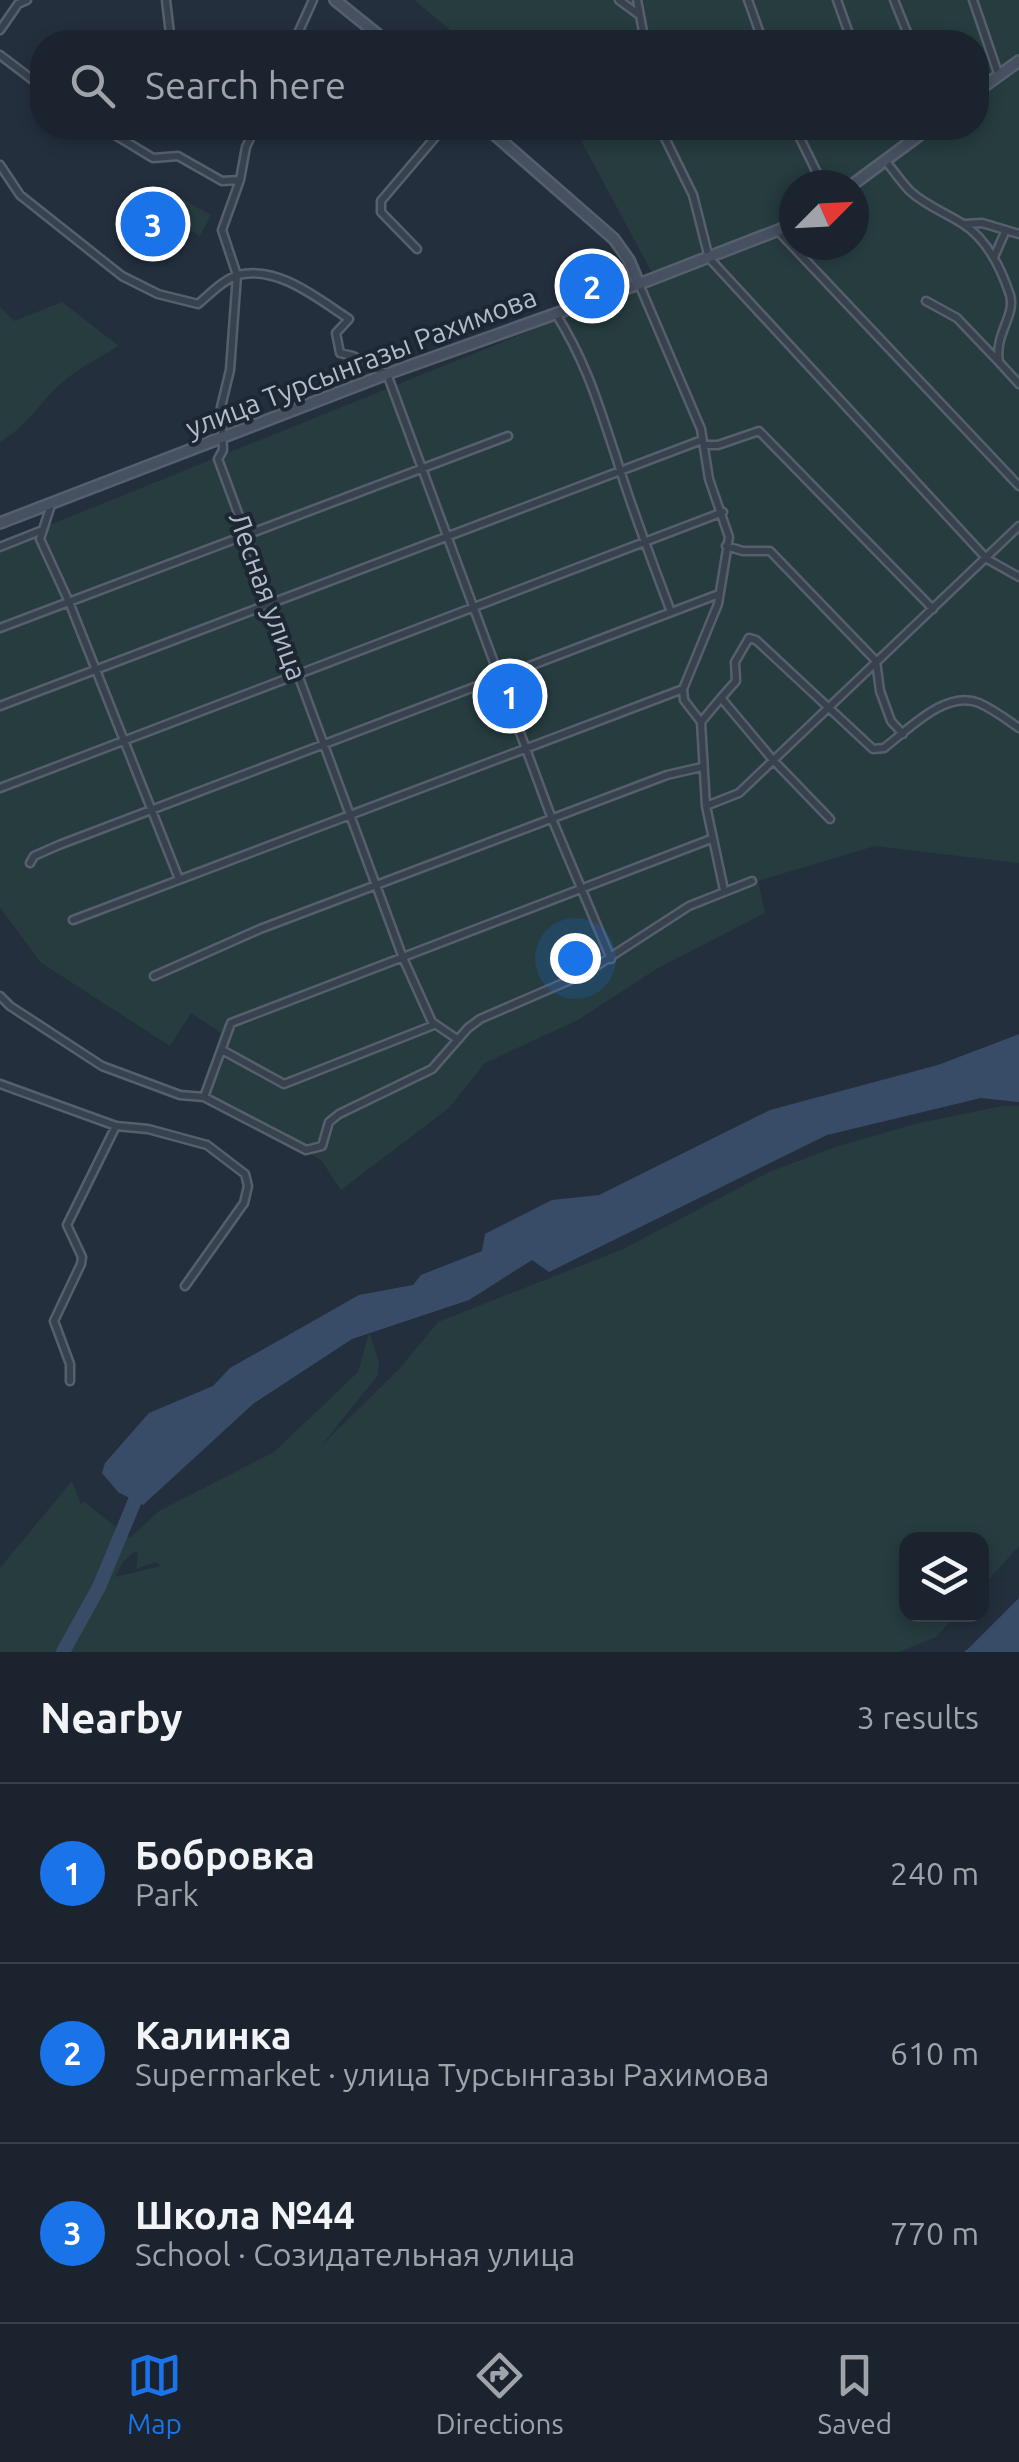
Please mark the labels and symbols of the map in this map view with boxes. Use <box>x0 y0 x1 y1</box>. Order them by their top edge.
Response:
north arrow <box>779 170 869 260</box>
pin: 3 <box>120 186 186 262</box>
pin: 2 <box>560 248 624 324</box>
street label: улица Турсынгазы Рахимова <box>181 280 540 443</box>
street label: Лесная улица <box>224 507 313 684</box>
pin: 1 <box>478 658 542 734</box>
your location <box>550 933 601 984</box>

